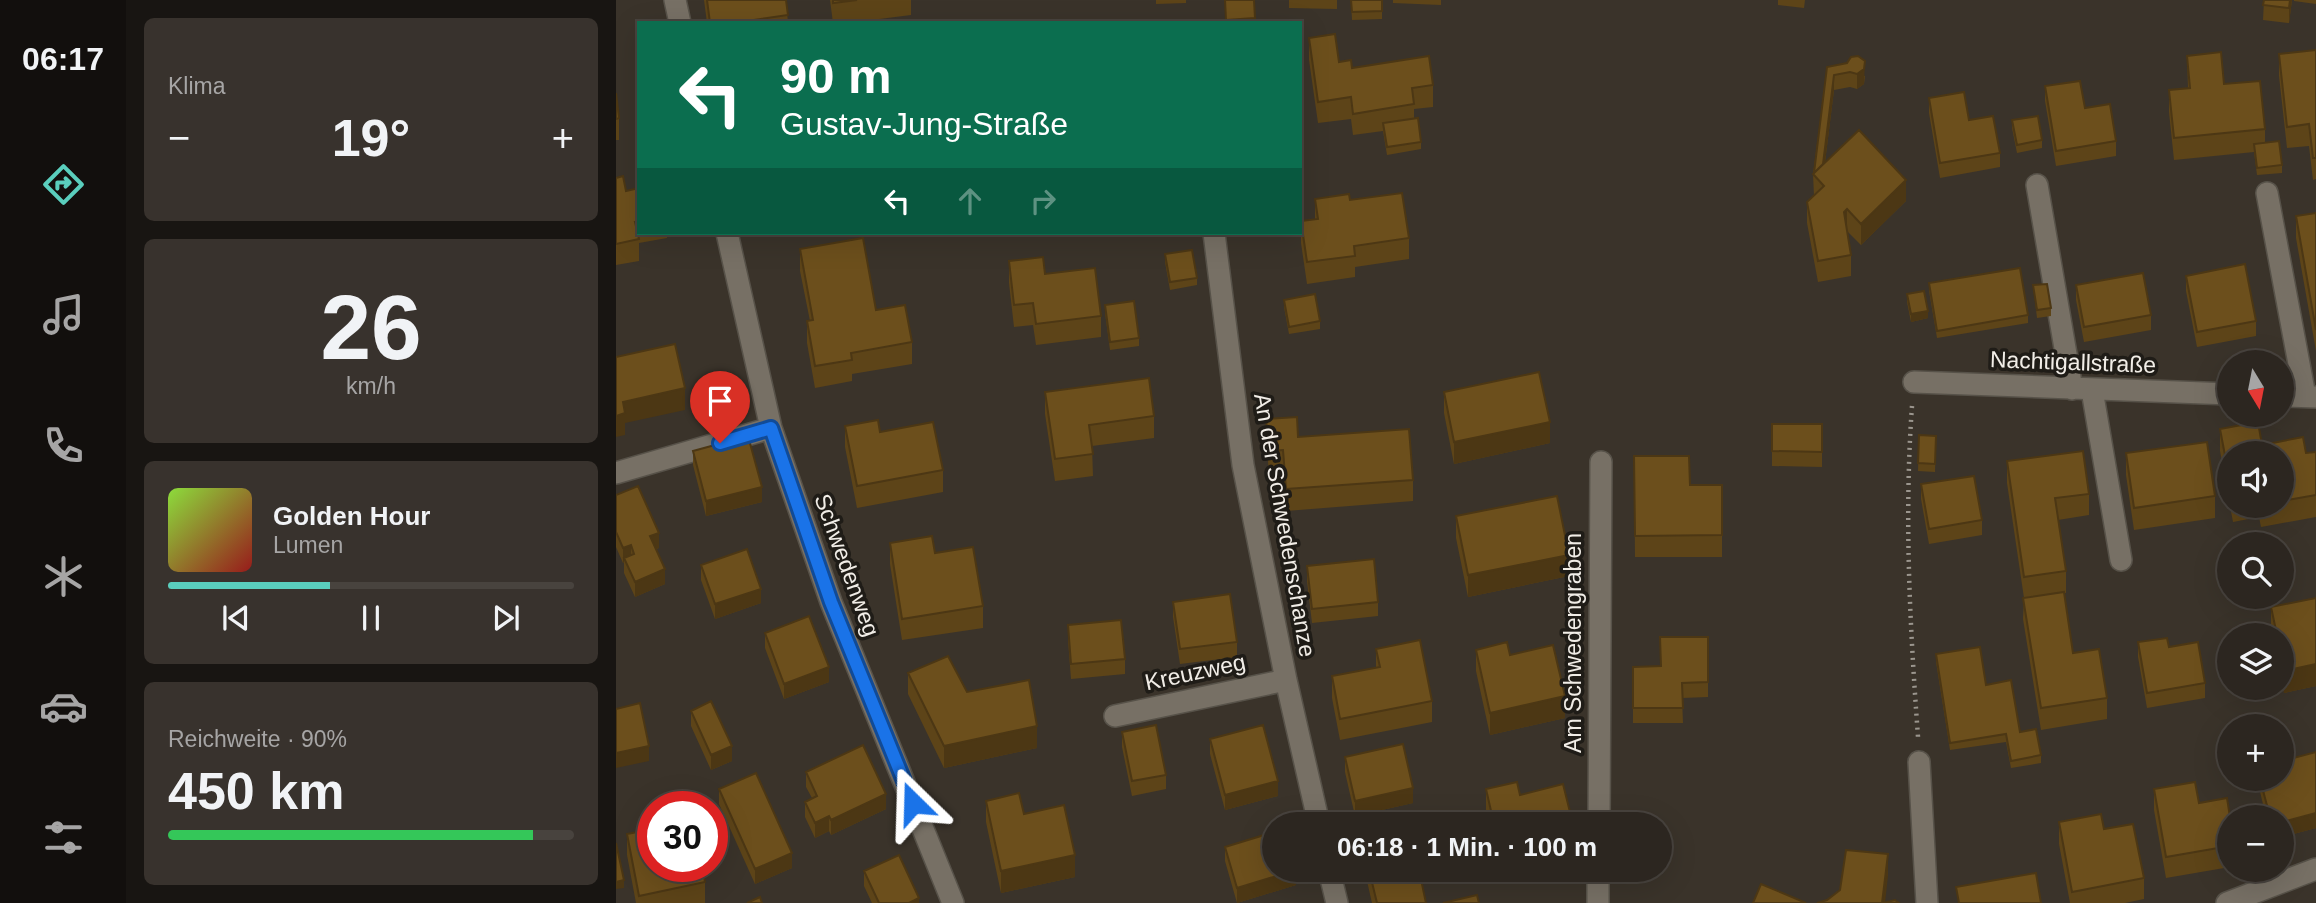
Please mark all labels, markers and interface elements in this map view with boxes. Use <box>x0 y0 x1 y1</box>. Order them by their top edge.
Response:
text: 06:17 <box>22 41 104 77</box>
icon: left <box>665 49 756 140</box>
text: 90 m <box>780 49 892 103</box>
text: Klima <box>168 73 226 99</box>
text: Gustav-Jung-Straße <box>780 106 1068 142</box>
text: 19° <box>332 109 410 167</box>
text: − <box>168 117 190 159</box>
text: + <box>552 117 574 159</box>
icon: directions <box>39 160 88 209</box>
icon: left <box>878 182 916 220</box>
icon: ahead <box>951 182 989 220</box>
icon: right <box>1024 182 1062 220</box>
text: 26 <box>320 277 422 378</box>
icon: music <box>39 290 88 339</box>
street label: Nachtigallstraße <box>1990 346 2156 378</box>
north arrow <box>2217 350 2294 427</box>
map controls <box>2217 350 2294 882</box>
pin <box>690 371 750 443</box>
text: km/h <box>346 373 396 399</box>
icon: arrive <box>701 382 739 420</box>
street label: An der Schwedenschanze <box>1249 391 1321 659</box>
icon: phone <box>39 421 88 470</box>
button: sound <box>2217 441 2294 518</box>
street label: Schwedenweg <box>809 490 885 640</box>
text: Golden Hour <box>273 501 430 531</box>
text: Lumen <box>273 532 343 558</box>
button: search <box>2217 532 2294 609</box>
street label: Am Schwedengraben <box>1560 533 1586 753</box>
icon: climate <box>39 552 88 601</box>
icon: previous <box>217 599 255 637</box>
icon: pause <box>352 599 390 637</box>
icon: next <box>487 599 525 637</box>
button: layers <box>2217 623 2294 700</box>
street label: Kreuzweg <box>1142 649 1248 695</box>
icon: car <box>39 682 88 731</box>
button: + <box>2217 714 2294 791</box>
text: Reichweite · 90% <box>168 726 347 752</box>
text: 450 km <box>168 762 344 820</box>
position arrow <box>876 766 950 840</box>
speed limit sign: 30 <box>637 791 728 882</box>
button: − <box>2217 805 2294 882</box>
icon: filters <box>39 813 88 862</box>
text: 06:18 · 1 Min. · 100 m <box>1337 832 1597 862</box>

